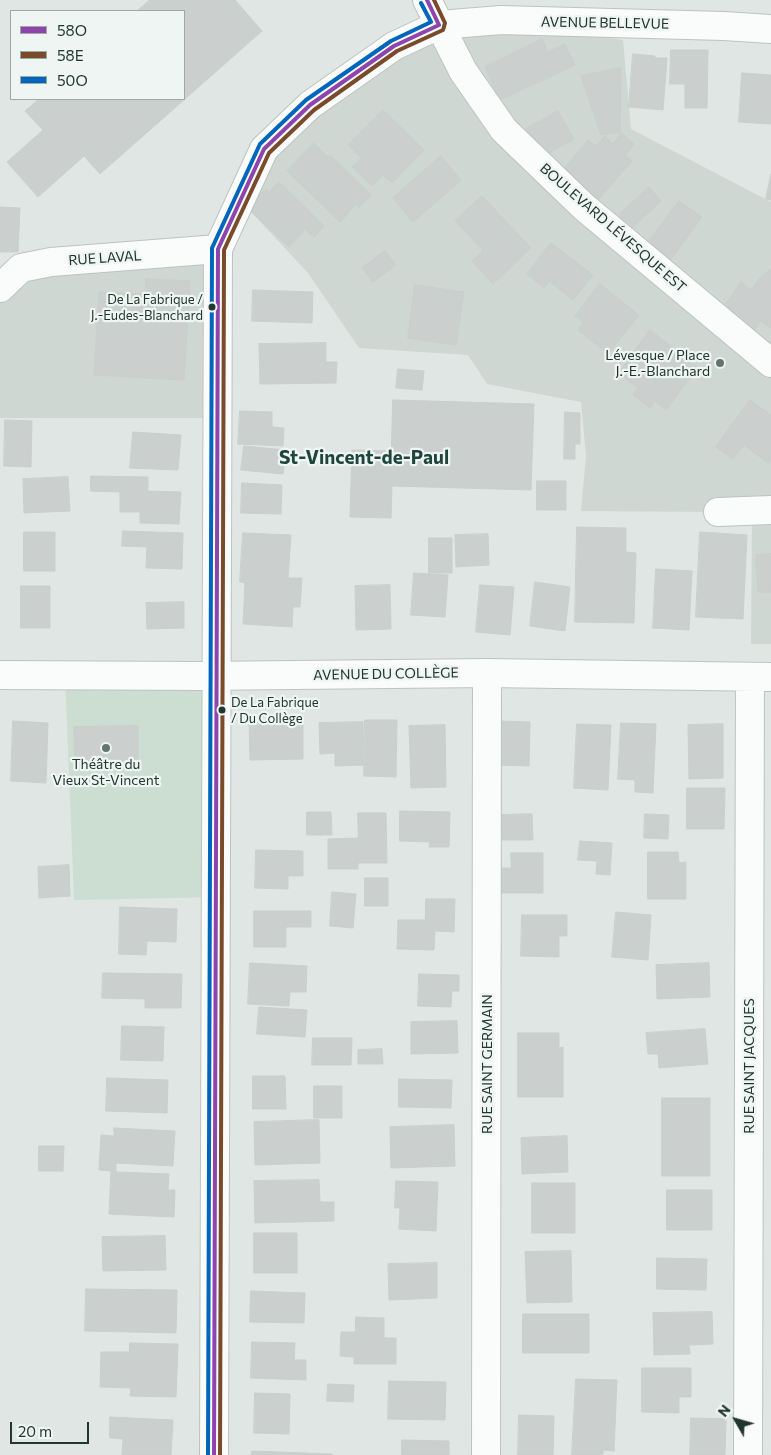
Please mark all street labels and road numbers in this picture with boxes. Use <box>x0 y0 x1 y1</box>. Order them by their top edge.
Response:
street label: AVENUE BELLEVUE <box>541 13 669 33</box>
street label: BOULEVARD LÉVESQUE EST <box>537 160 689 296</box>
street label: RUE LAVAL <box>68 247 142 269</box>
street label: AVENUE DU COLLÈGE <box>313 664 459 684</box>
street label: RUE SAINT GERMAIN <box>479 994 495 1134</box>
street label: RUE SAINT JACQUES <box>741 998 757 1134</box>

